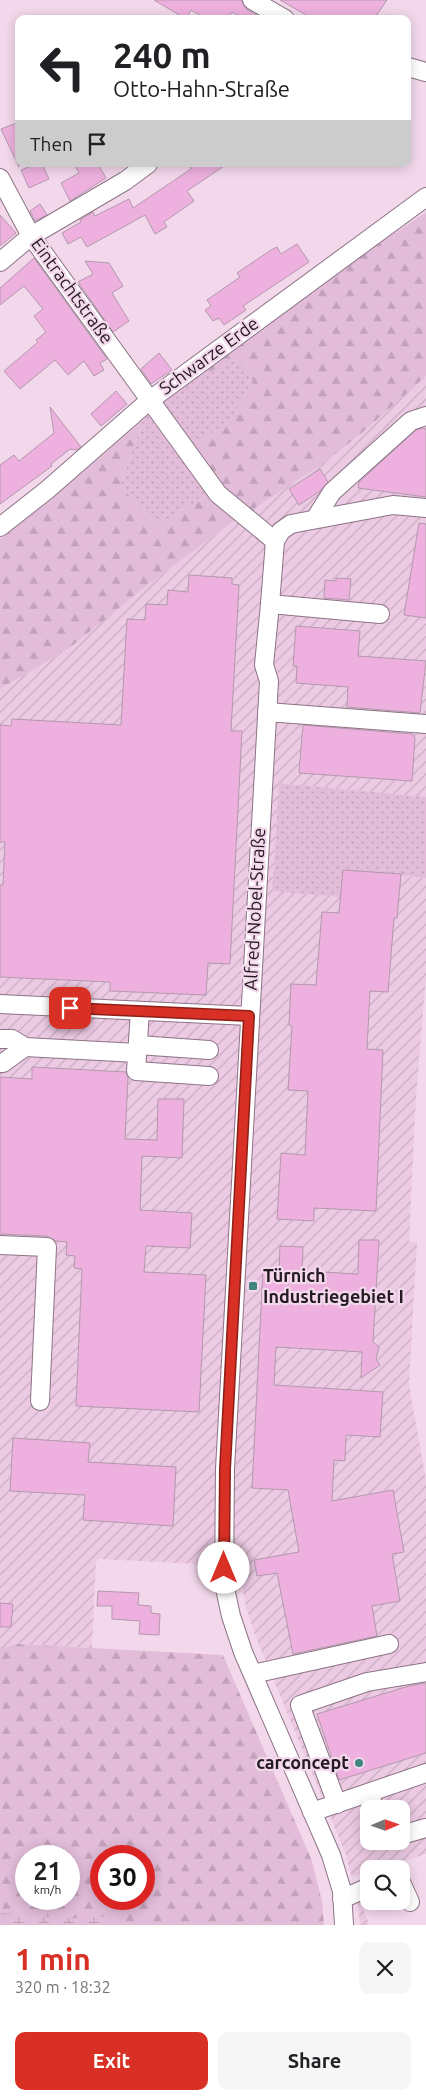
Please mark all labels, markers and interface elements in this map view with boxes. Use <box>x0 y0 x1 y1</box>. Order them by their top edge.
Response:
icon: left <box>30 35 95 100</box>
text: 240 m <box>113 35 211 75</box>
text: Otto-Hahn-Straße <box>113 76 290 101</box>
icon: arrive <box>83 130 111 158</box>
text: Then <box>30 133 73 155</box>
street label: Eintrachtstraße <box>28 234 118 347</box>
street label: Schwarze Erde <box>155 313 262 398</box>
street label: Alfred-Nobel-Straße <box>240 827 268 991</box>
pin <box>49 987 91 1029</box>
icon: arrive <box>56 994 84 1022</box>
place label: Türnich Industriegebiet I <box>263 1265 404 1306</box>
marker: Türnich Industriegebiet I <box>247 1280 259 1292</box>
position arrow <box>197 1541 249 1593</box>
place label: carconcept <box>256 1752 349 1772</box>
marker: carconcept <box>353 1757 365 1769</box>
north arrow <box>360 1800 410 1850</box>
map controls <box>360 1800 410 1910</box>
speed limit sign: 30 <box>90 1845 155 1910</box>
text: 21 <box>33 1857 62 1885</box>
button: search <box>360 1860 410 1910</box>
text: km/h <box>34 1883 61 1896</box>
text: 1 min <box>15 1942 91 1976</box>
button: close <box>359 1942 411 1994</box>
text: 320 m · 18:32 <box>15 1978 111 1996</box>
button: Exit <box>15 2032 208 2090</box>
button: Share <box>218 2032 411 2090</box>

